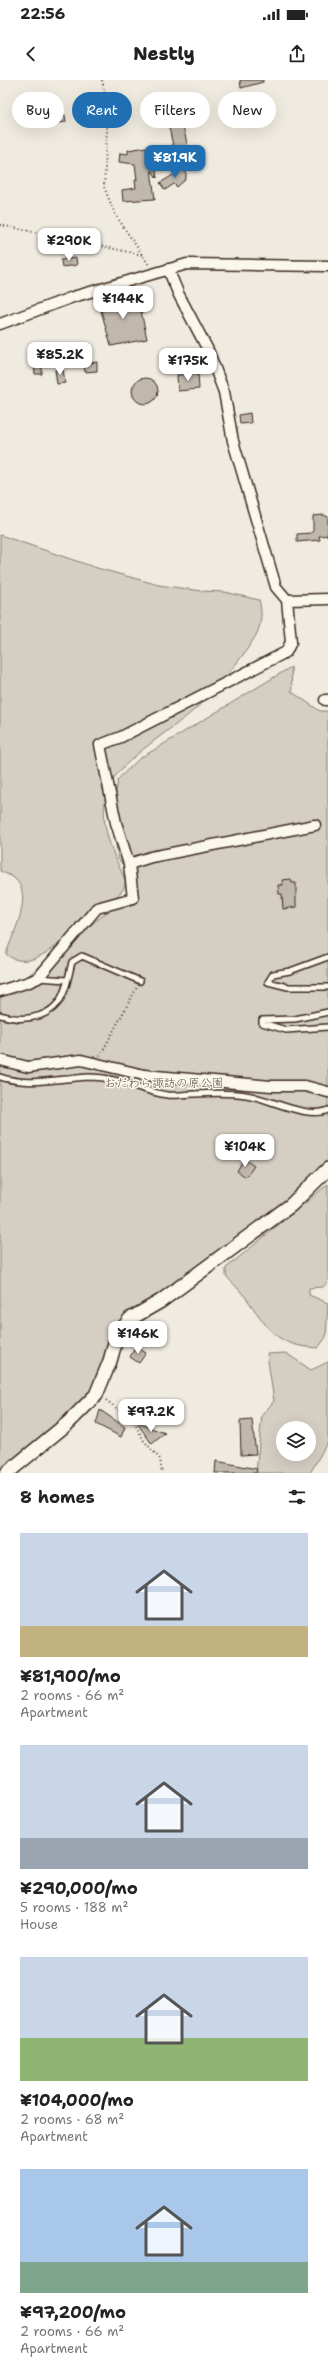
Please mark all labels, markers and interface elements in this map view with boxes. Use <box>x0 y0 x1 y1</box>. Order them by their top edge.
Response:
text: 22:56 <box>20 4 65 24</box>
text: Nestly <box>133 42 195 66</box>
icon: back <box>20 43 42 65</box>
icon: share <box>286 43 308 65</box>
chip: Buy <box>12 92 64 128</box>
chip: Rent <box>72 92 132 128</box>
chip: Filters <box>140 92 210 128</box>
chip: New <box>218 92 276 128</box>
pin: ¥81.9K <box>142 145 208 179</box>
text: ¥81.9K <box>153 149 197 166</box>
pin: ¥290K <box>41 228 97 262</box>
text: ¥290K <box>47 232 91 249</box>
pin: ¥144K <box>95 286 151 320</box>
text: ¥144K <box>102 290 144 307</box>
pin: ¥85.2K <box>27 342 93 376</box>
text: ¥85.2K <box>36 346 84 363</box>
pin: ¥175K <box>160 348 216 382</box>
text: ¥175K <box>168 352 208 369</box>
park label: おだわら諏訪の原公園 <box>104 1075 224 1091</box>
pin: ¥104K <box>217 1134 273 1168</box>
text: ¥104K <box>224 1138 266 1155</box>
pin: ¥146K <box>110 1321 166 1355</box>
text: ¥146K <box>117 1325 159 1342</box>
pin: ¥97.2K <box>118 1399 184 1433</box>
text: ¥97.2K <box>127 1403 175 1420</box>
map controls <box>276 1421 316 1461</box>
button: layers <box>276 1421 316 1461</box>
text: 8 homes <box>20 1486 95 1508</box>
icon: filters <box>286 1486 308 1508</box>
icon: home <box>128 1559 200 1631</box>
text: ¥81,900/mo <box>20 1665 121 1687</box>
text: 2 rooms · 66 m² <box>20 1687 124 1704</box>
text: Apartment <box>20 1704 88 1721</box>
icon: home <box>128 1771 200 1843</box>
text: ¥290,000/mo <box>20 1877 138 1899</box>
text: 5 rooms · 188 m² <box>20 1899 128 1916</box>
text: House <box>20 1916 58 1933</box>
icon: home <box>128 1983 200 2055</box>
text: ¥104,000/mo <box>20 2089 134 2111</box>
text: 2 rooms · 68 m² <box>20 2111 124 2128</box>
text: Apartment <box>20 2128 88 2145</box>
icon: home <box>128 2195 200 2267</box>
text: ¥97,200/mo <box>20 2301 126 2323</box>
text: 2 rooms · 66 m² <box>20 2323 124 2340</box>
text: Apartment <box>20 2340 88 2357</box>

